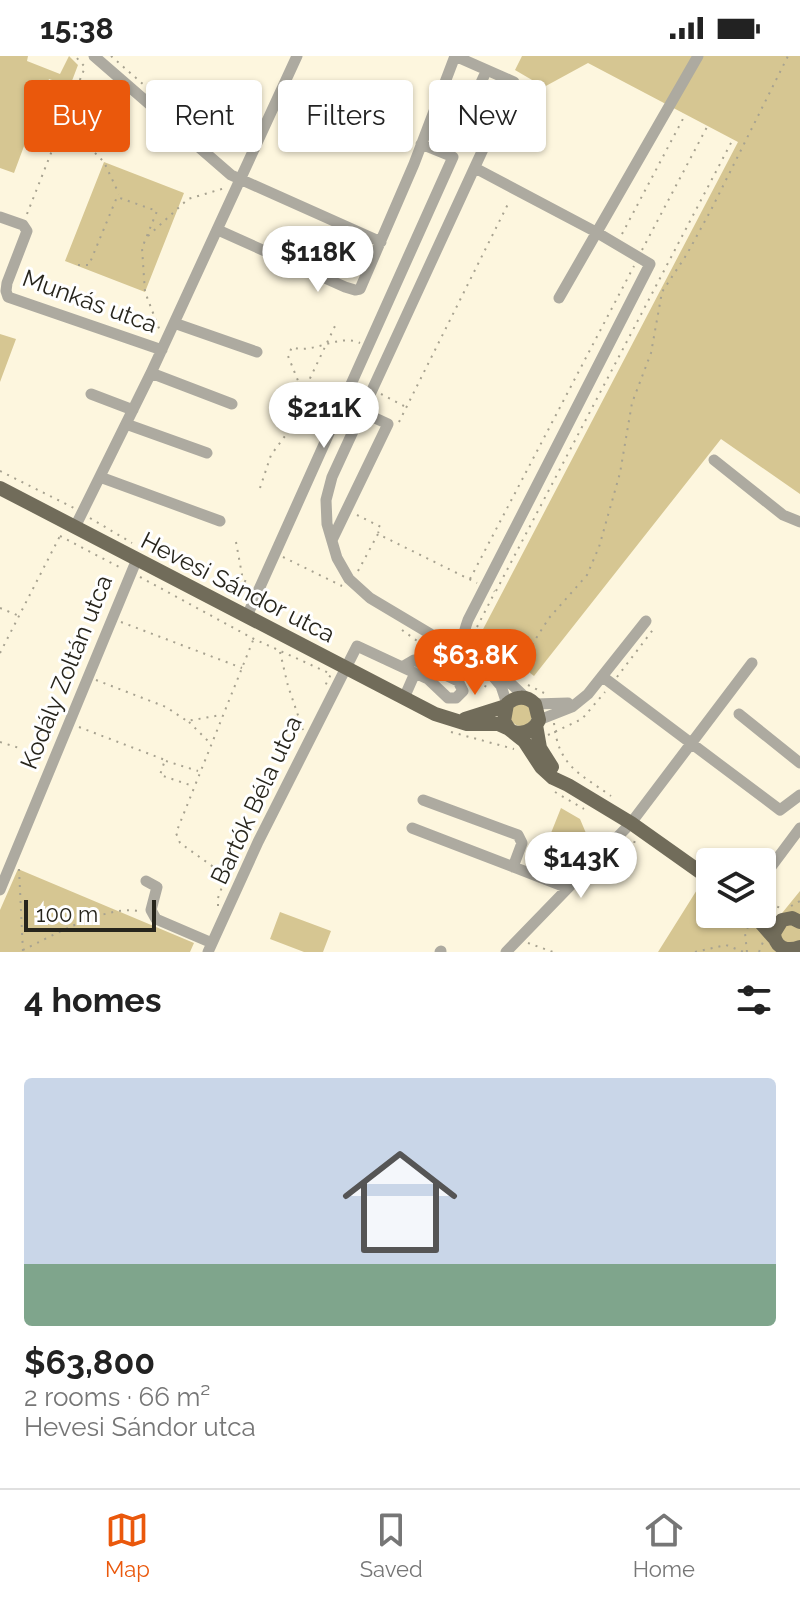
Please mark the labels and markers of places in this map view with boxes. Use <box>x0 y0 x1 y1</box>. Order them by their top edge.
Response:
pin: $118K <box>262 226 374 294</box>
pin: $211K <box>268 382 380 450</box>
pin: $63.8K <box>410 629 540 697</box>
pin: $143K <box>525 832 637 900</box>

